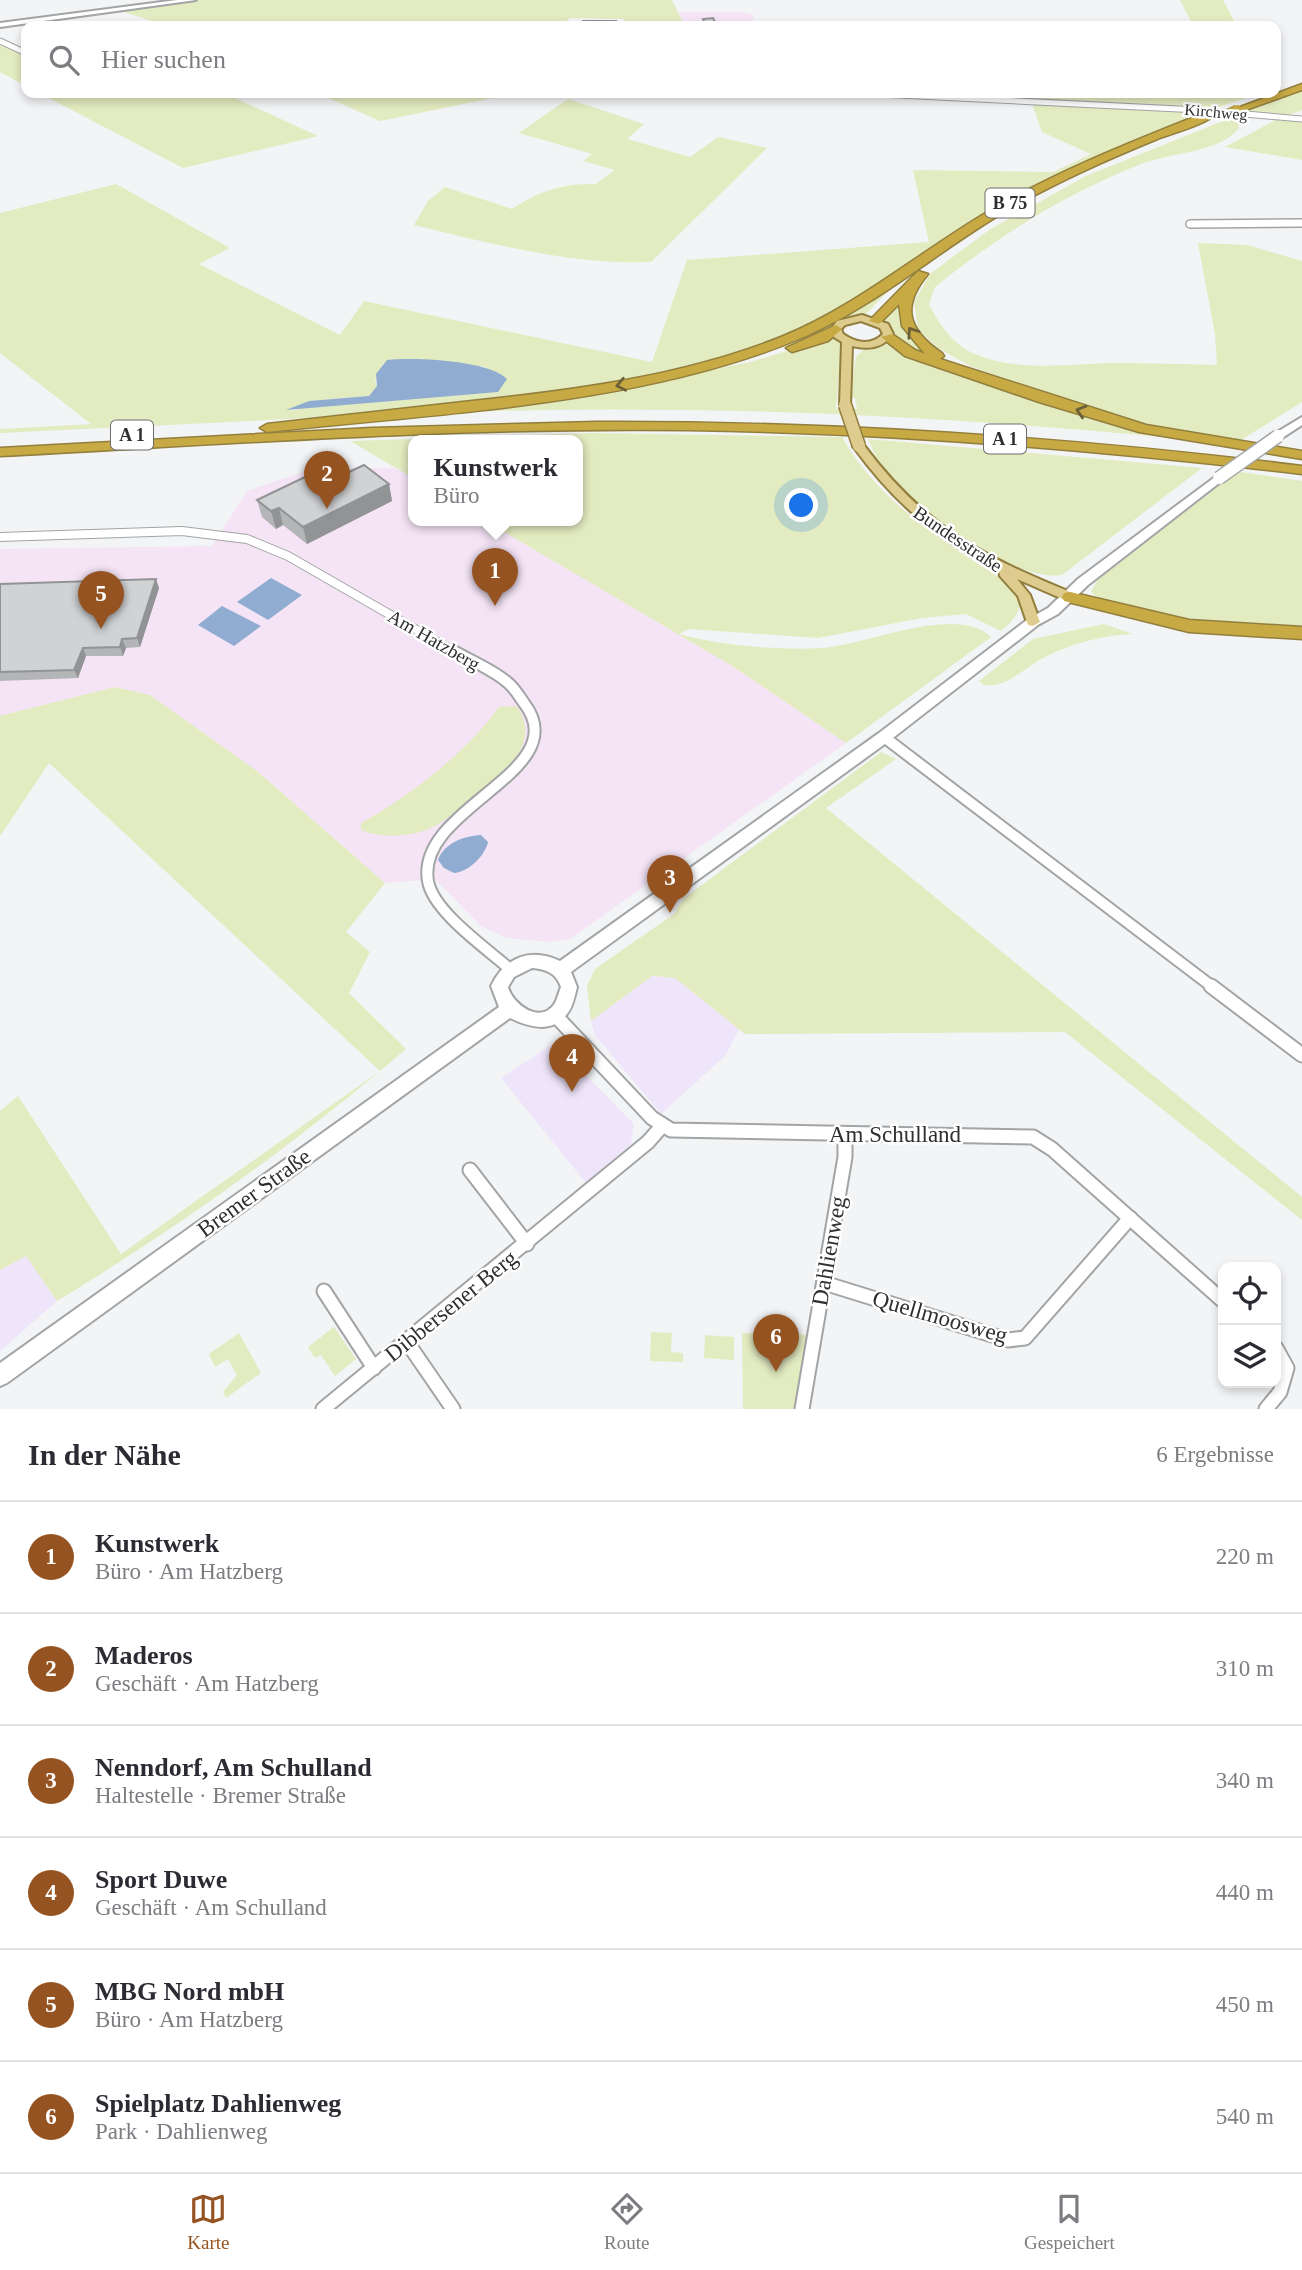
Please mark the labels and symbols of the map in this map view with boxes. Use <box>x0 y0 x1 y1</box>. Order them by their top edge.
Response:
street label: Kirchweg <box>1184 101 1248 124</box>
road number: B 75 <box>986 188 1034 218</box>
one-way arrow <box>908 327 920 340</box>
one-way arrow <box>616 377 627 392</box>
one-way arrow <box>1075 404 1087 419</box>
road number: A 1 <box>111 421 153 450</box>
road number: A 1 <box>984 424 1026 454</box>
pin: 2 <box>304 451 350 509</box>
your location <box>784 488 818 522</box>
street label: Bundesstraße <box>910 502 1006 576</box>
pin: 1 <box>472 548 518 606</box>
pin: 5 <box>78 571 124 629</box>
street label: Am Hatzberg <box>384 605 484 675</box>
pin: 3 <box>647 855 693 913</box>
pin: 4 <box>549 1034 595 1092</box>
street label: Am Schulland <box>829 1122 962 1147</box>
street label: Bremer Straße <box>193 1144 315 1242</box>
street label: Dahlienweg <box>807 1194 851 1308</box>
street label: Dibbersener Berg <box>380 1245 522 1367</box>
street label: Quellmoosweg <box>870 1286 1011 1348</box>
pin: 6 <box>753 1314 799 1372</box>

